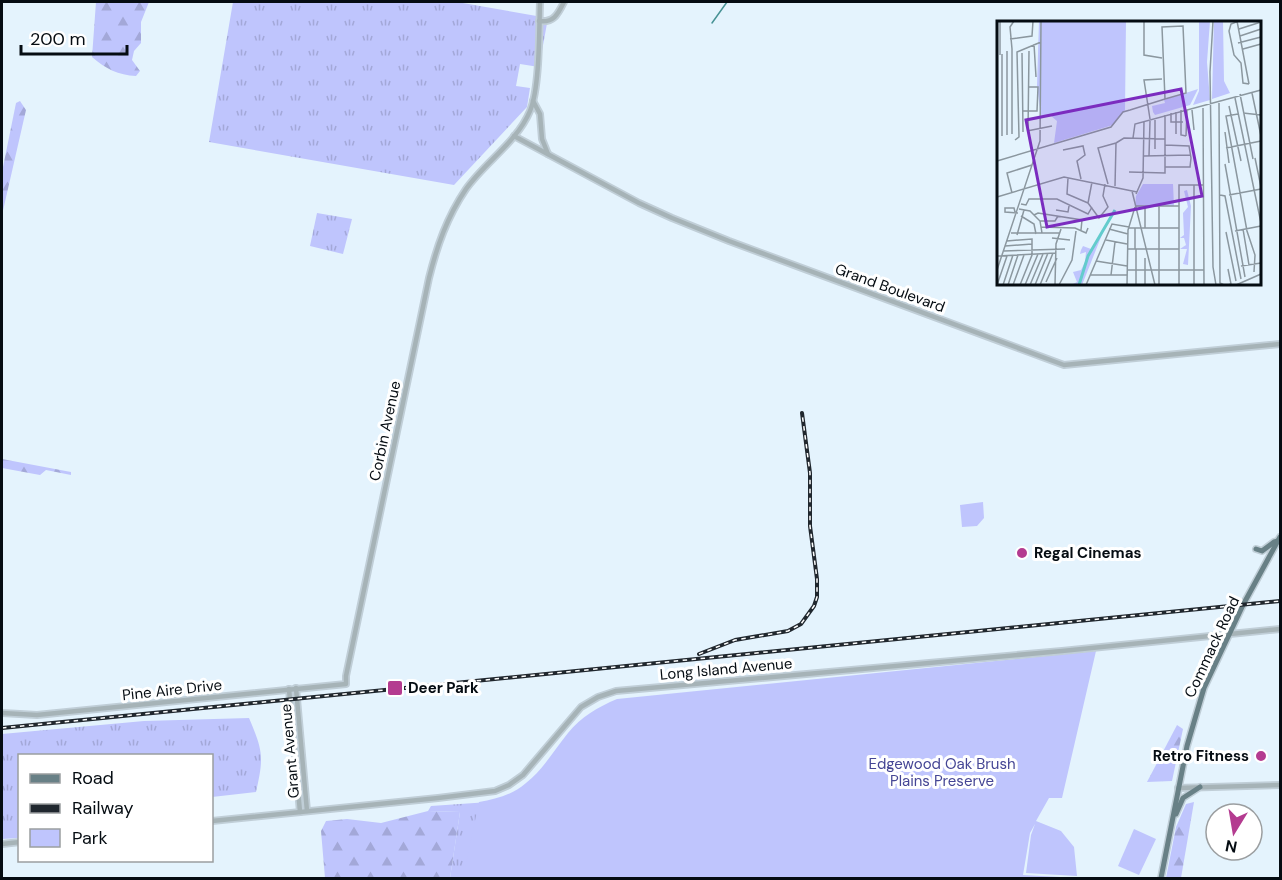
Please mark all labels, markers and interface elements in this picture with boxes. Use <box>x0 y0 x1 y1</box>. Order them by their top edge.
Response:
scale bar <box>21 18 128 56</box>
inset map <box>997 21 1261 285</box>
text: 200 m <box>30 27 86 51</box>
street label: Grand Boulevard <box>832 259 948 317</box>
street label: Corbin Avenue <box>365 379 405 483</box>
place label: Regal Cinemas <box>1034 543 1141 563</box>
marker: Regal Cinemas <box>1015 546 1029 560</box>
street label: Commack Road <box>1180 593 1244 701</box>
street label: Long Island Avenue <box>659 653 793 685</box>
street label: Pine Aire Drive <box>121 675 223 705</box>
place label: Deer Park <box>408 678 479 698</box>
marker: Deer Park <box>386 679 404 697</box>
street label: Grant Avenue <box>276 703 304 799</box>
place label: Retro Fitness <box>1153 746 1249 766</box>
marker: Retro Fitness <box>1254 749 1268 763</box>
legend <box>18 754 213 862</box>
park label: Edgewood Oak Brush Plains Preserve <box>868 754 1016 791</box>
text: Road <box>72 766 114 790</box>
text: Railway <box>72 796 134 820</box>
north arrow <box>1204 802 1264 862</box>
text: Park <box>72 826 108 850</box>
text: N <box>1224 835 1239 858</box>

